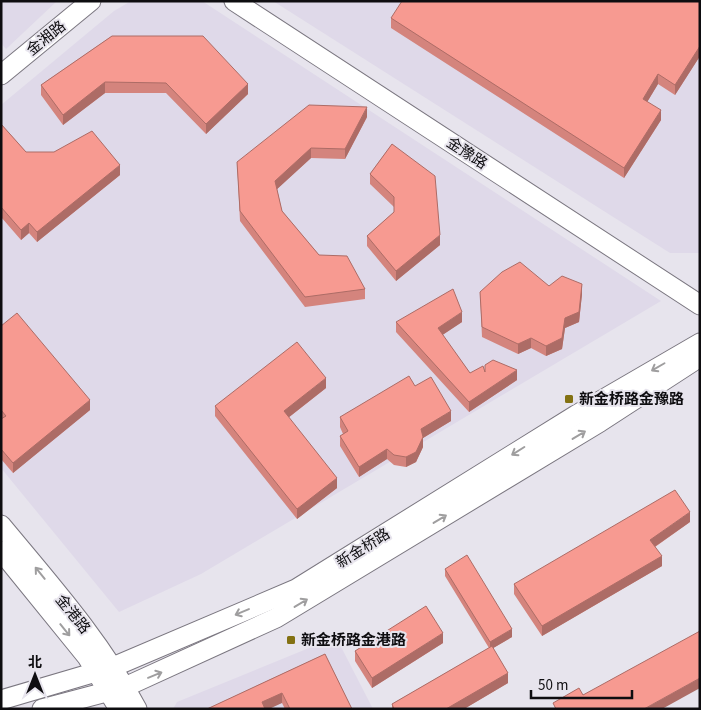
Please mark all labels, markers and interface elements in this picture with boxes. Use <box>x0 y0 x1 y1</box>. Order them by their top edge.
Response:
street label: 金湘路 <box>22 16 70 61</box>
street label: 金豫路 <box>442 132 491 174</box>
one-way arrow <box>651 363 665 373</box>
place label: 新金桥路金豫路 <box>579 389 684 410</box>
marker: 新金桥路金豫路 <box>563 393 575 405</box>
one-way arrow <box>571 429 585 439</box>
one-way arrow <box>512 446 526 456</box>
one-way arrow <box>432 514 446 524</box>
street label: 新金桥路 <box>332 524 394 573</box>
one-way arrow <box>35 567 46 580</box>
street label: 金港路 <box>50 590 95 638</box>
one-way arrow <box>293 598 307 608</box>
one-way arrow <box>235 608 250 617</box>
one-way arrow <box>60 623 71 636</box>
place label: 新金桥路金港路 <box>301 630 406 651</box>
marker: 新金桥路金港路 <box>285 634 297 646</box>
north arrow <box>10 650 60 700</box>
text: 北 <box>28 653 42 673</box>
scale bar <box>531 668 632 700</box>
one-way arrow <box>147 669 162 679</box>
text: 50 m <box>538 675 568 696</box>

